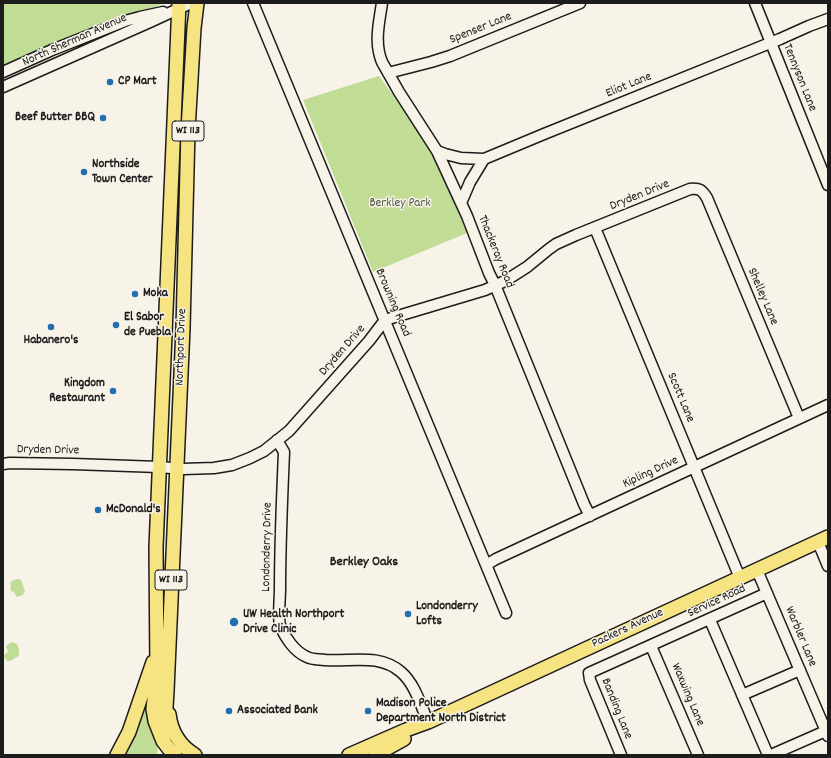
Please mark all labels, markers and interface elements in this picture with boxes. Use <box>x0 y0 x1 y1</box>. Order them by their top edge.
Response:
street label: Spenser Lane <box>448 9 514 49</box>
street label: North Sherman Avenue <box>20 11 130 71</box>
street label: Tennyson Lane <box>778 42 820 114</box>
street label: Eliot Lane <box>604 70 654 102</box>
place label: CP Mart <box>118 74 157 90</box>
marker: CP Mart <box>105 77 115 87</box>
place label: Beef Butter BBQ <box>15 110 95 126</box>
marker: Beef Butter BBQ <box>98 113 108 123</box>
road number: WI 113 <box>172 121 204 141</box>
place label: Northside Town Center <box>92 157 153 188</box>
marker: Northside Town Center <box>79 167 89 177</box>
street label: Dryden Drive <box>608 177 672 215</box>
park label: Berkley Park <box>369 196 431 212</box>
street label: Thackeray Road <box>473 213 517 291</box>
street label: Shelley Lane <box>743 266 781 328</box>
street label: Browning Road <box>371 267 413 339</box>
place label: Moka <box>143 286 168 302</box>
marker: Moka <box>130 289 140 299</box>
street label: Northport Drive <box>173 308 191 386</box>
place label: El Sabor de Puebla <box>124 310 171 341</box>
marker: El Sabor de Puebla <box>111 320 121 330</box>
marker: Habanero's <box>46 322 56 332</box>
street label: Dryden Drive <box>317 322 369 380</box>
place label: Habanero's <box>24 333 78 349</box>
street label: Scott Lane <box>663 371 697 425</box>
place label: Kingdom Restaurant <box>49 376 105 407</box>
marker: Kingdom Restaurant <box>108 386 118 396</box>
street label: Dryden Drive <box>17 443 79 459</box>
street label: Kipling Drive <box>621 453 681 493</box>
place label: McDonald's <box>106 502 161 518</box>
street label: Londonderry Drive <box>259 502 277 592</box>
marker: McDonald's <box>93 505 103 515</box>
district label: Berkley Oaks <box>330 555 398 571</box>
road number: WI 113 <box>155 570 187 590</box>
street label: Service Road <box>685 582 749 622</box>
place label: Londonderry Lofts <box>416 599 478 630</box>
street label: Warbler Lane <box>780 605 820 669</box>
street label: Packers Avenue <box>590 606 666 652</box>
place label: UW Health Northport Drive Clinic <box>243 607 344 638</box>
marker: Londonderry Lofts <box>403 609 413 619</box>
marker: UW Health Northport Drive Clinic <box>228 616 240 628</box>
street label: Waxwing Lane <box>667 661 707 729</box>
street label: Banding Lane <box>597 676 635 742</box>
place label: Madison Police Department North District <box>376 696 506 727</box>
place label: Associated Bank <box>237 703 318 719</box>
marker: Associated Bank <box>224 706 234 716</box>
marker: Madison Police Department North District <box>363 706 373 716</box>

